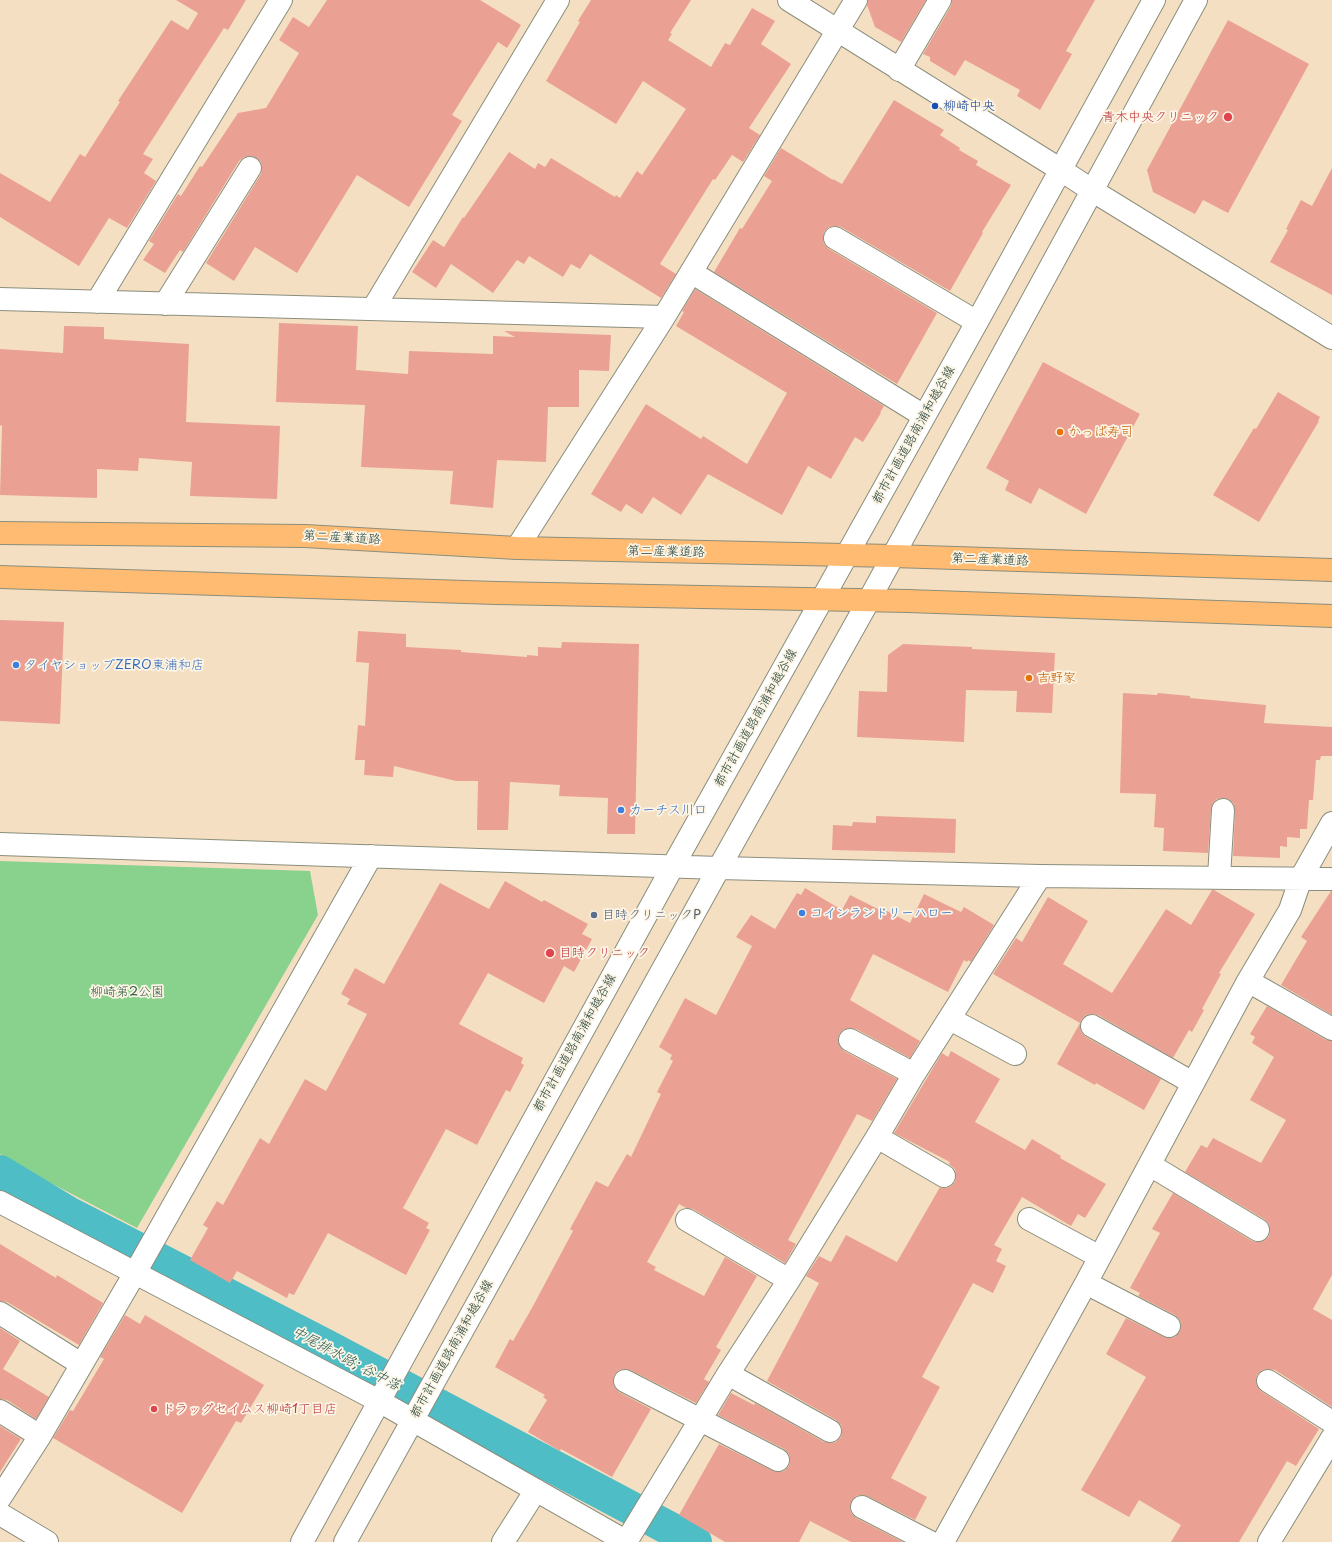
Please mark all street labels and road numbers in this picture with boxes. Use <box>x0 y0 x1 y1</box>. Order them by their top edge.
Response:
street label: 都市計画道路南浦和越谷線 <box>869 363 959 507</box>
street label: 第二産業道路 <box>303 528 381 548</box>
street label: 第二産業道路 <box>627 544 705 560</box>
street label: 第二産業道路 <box>951 551 1029 569</box>
street label: 都市計画道路南浦和越谷線 <box>711 646 801 790</box>
street label: 都市計画道路南浦和越谷線 <box>530 971 620 1115</box>
street label: 都市計画道路南浦和越谷線 <box>407 1277 497 1421</box>

